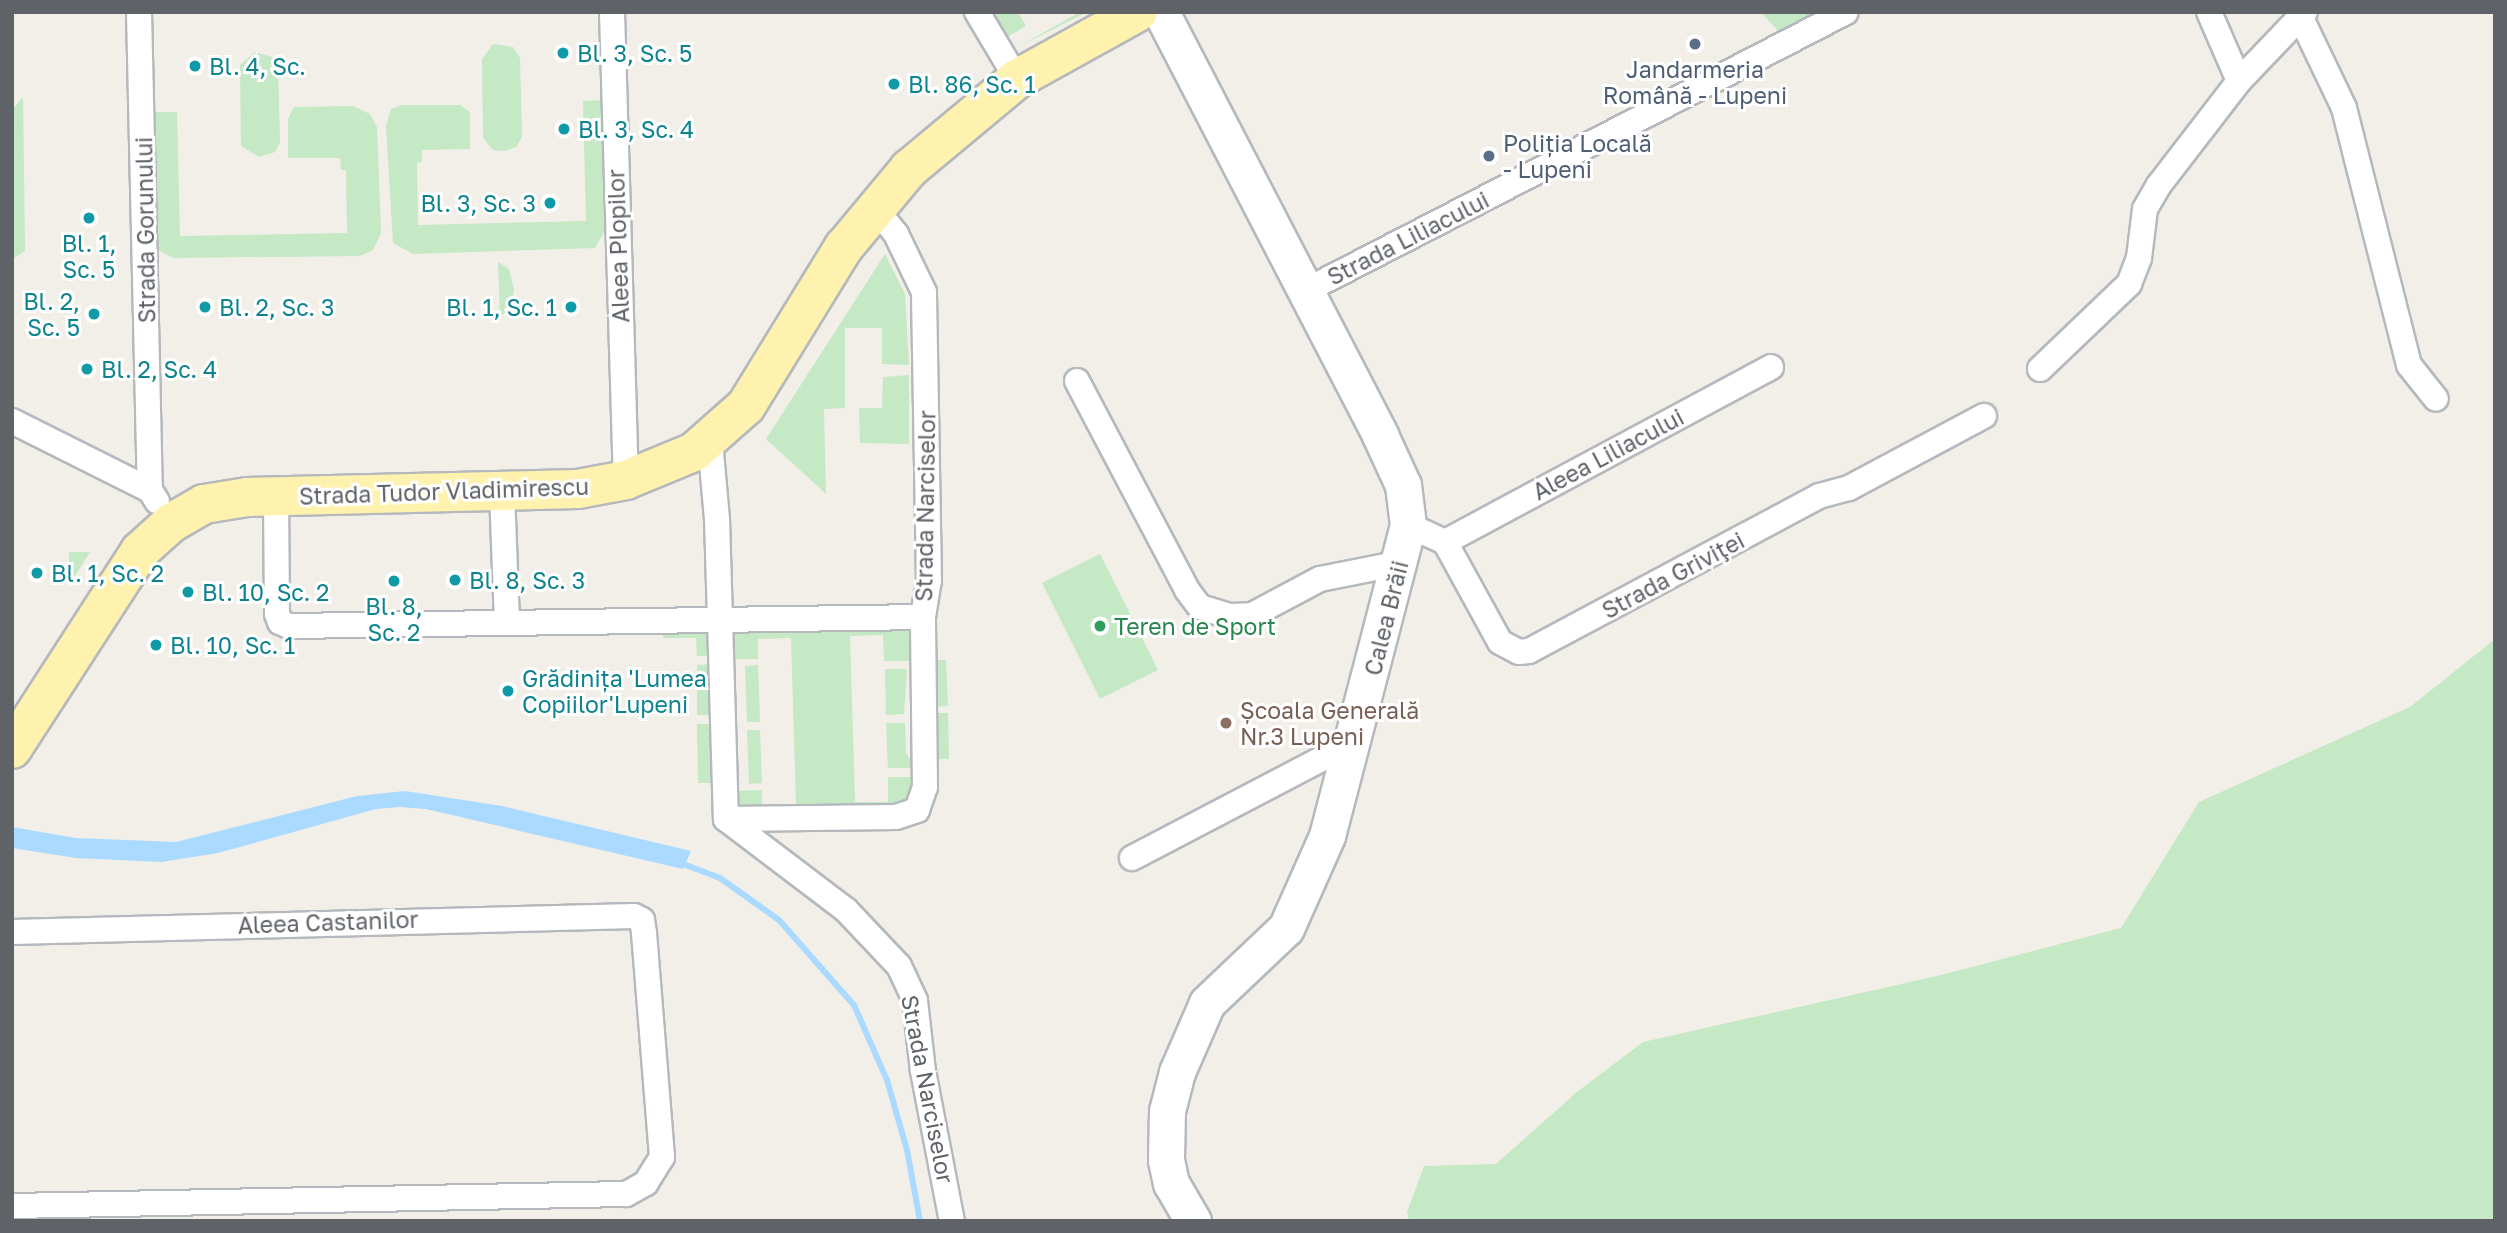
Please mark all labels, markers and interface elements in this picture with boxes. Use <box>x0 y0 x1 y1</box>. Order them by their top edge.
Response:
marker: Jandarmeria Română - Lupeni <box>1687 36 1703 52</box>
place label: Bl. 3, Sc. 5 <box>577 39 692 67</box>
marker: Bl. 3, Sc. 5 <box>555 45 571 61</box>
place label: Bl. 4, Sc. <box>209 52 306 80</box>
place label: Jandarmeria Română - Lupeni <box>1603 55 1787 109</box>
marker: Bl. 4, Sc. <box>187 58 203 74</box>
place label: Bl. 86, Sc. 1 <box>908 70 1036 98</box>
marker: Bl. 86, Sc. 1 <box>886 76 902 92</box>
place label: Bl. 3, Sc. 4 <box>578 115 694 143</box>
marker: Bl. 3, Sc. 4 <box>556 121 572 137</box>
place label: Poliția Locală - Lupeni <box>1503 129 1652 183</box>
street label: Strada Gorunului <box>130 137 160 323</box>
marker: Poliția Locală - Lupeni <box>1481 148 1497 164</box>
street label: Aleea Plopilor <box>602 169 634 323</box>
street label: Strada Liliacului <box>1323 185 1493 291</box>
place label: Bl. 3, Sc. 3 <box>420 189 536 217</box>
marker: Bl. 3, Sc. 3 <box>542 195 558 211</box>
marker: Bl. 1, Sc. 5 <box>81 210 97 226</box>
place label: Bl. 1, Sc. 5 <box>62 229 116 283</box>
place label: Bl. 2, Sc. 5 <box>23 287 80 341</box>
place label: Bl. 2, Sc. 3 <box>219 293 334 321</box>
place label: Bl. 1, Sc. 1 <box>446 293 557 321</box>
marker: Bl. 2, Sc. 3 <box>197 299 213 315</box>
marker: Bl. 1, Sc. 1 <box>563 299 579 315</box>
marker: Bl. 2, Sc. 5 <box>86 306 102 322</box>
place label: Bl. 2, Sc. 4 <box>101 355 217 383</box>
marker: Bl. 2, Sc. 4 <box>79 361 95 377</box>
street label: Aleea Liliacului <box>1528 403 1688 505</box>
street label: Strada Narciselor <box>910 410 940 602</box>
street label: Strada Tudor Vladimirescu <box>299 472 589 510</box>
street label: Strada Griviţei <box>1597 526 1749 624</box>
street label: Calea Brăii <box>1358 558 1414 678</box>
place label: Bl. 1, Sc. 2 <box>51 559 164 587</box>
marker: Bl. 1, Sc. 2 <box>29 565 45 581</box>
place label: Bl. 8, Sc. 3 <box>469 566 585 594</box>
marker: Bl. 8, Sc. 3 <box>447 572 463 588</box>
marker: Bl. 8, Sc. 2 <box>386 573 402 589</box>
place label: Bl. 10, Sc. 2 <box>202 578 329 606</box>
marker: Bl. 10, Sc. 2 <box>180 584 196 600</box>
place label: Bl. 8, Sc. 2 <box>365 592 423 646</box>
place label: Teren de Sport <box>1114 612 1276 640</box>
marker: Teren de Sport <box>1092 618 1108 634</box>
place label: Bl. 10, Sc. 1 <box>170 631 295 659</box>
marker: Bl. 10, Sc. 1 <box>148 637 164 653</box>
place label: Grădinița 'Lumea Copiilor'Lupeni <box>522 664 707 718</box>
marker: Grădinița 'Lumea Copiilor'Lupeni <box>500 683 516 699</box>
place label: Școala Generală Nr.3 Lupeni <box>1240 696 1419 750</box>
marker: Școala Generală Nr.3 Lupeni <box>1218 715 1234 731</box>
street label: Aleea Castanilor <box>237 905 419 939</box>
street label: Strada Narciselor <box>896 992 960 1186</box>

